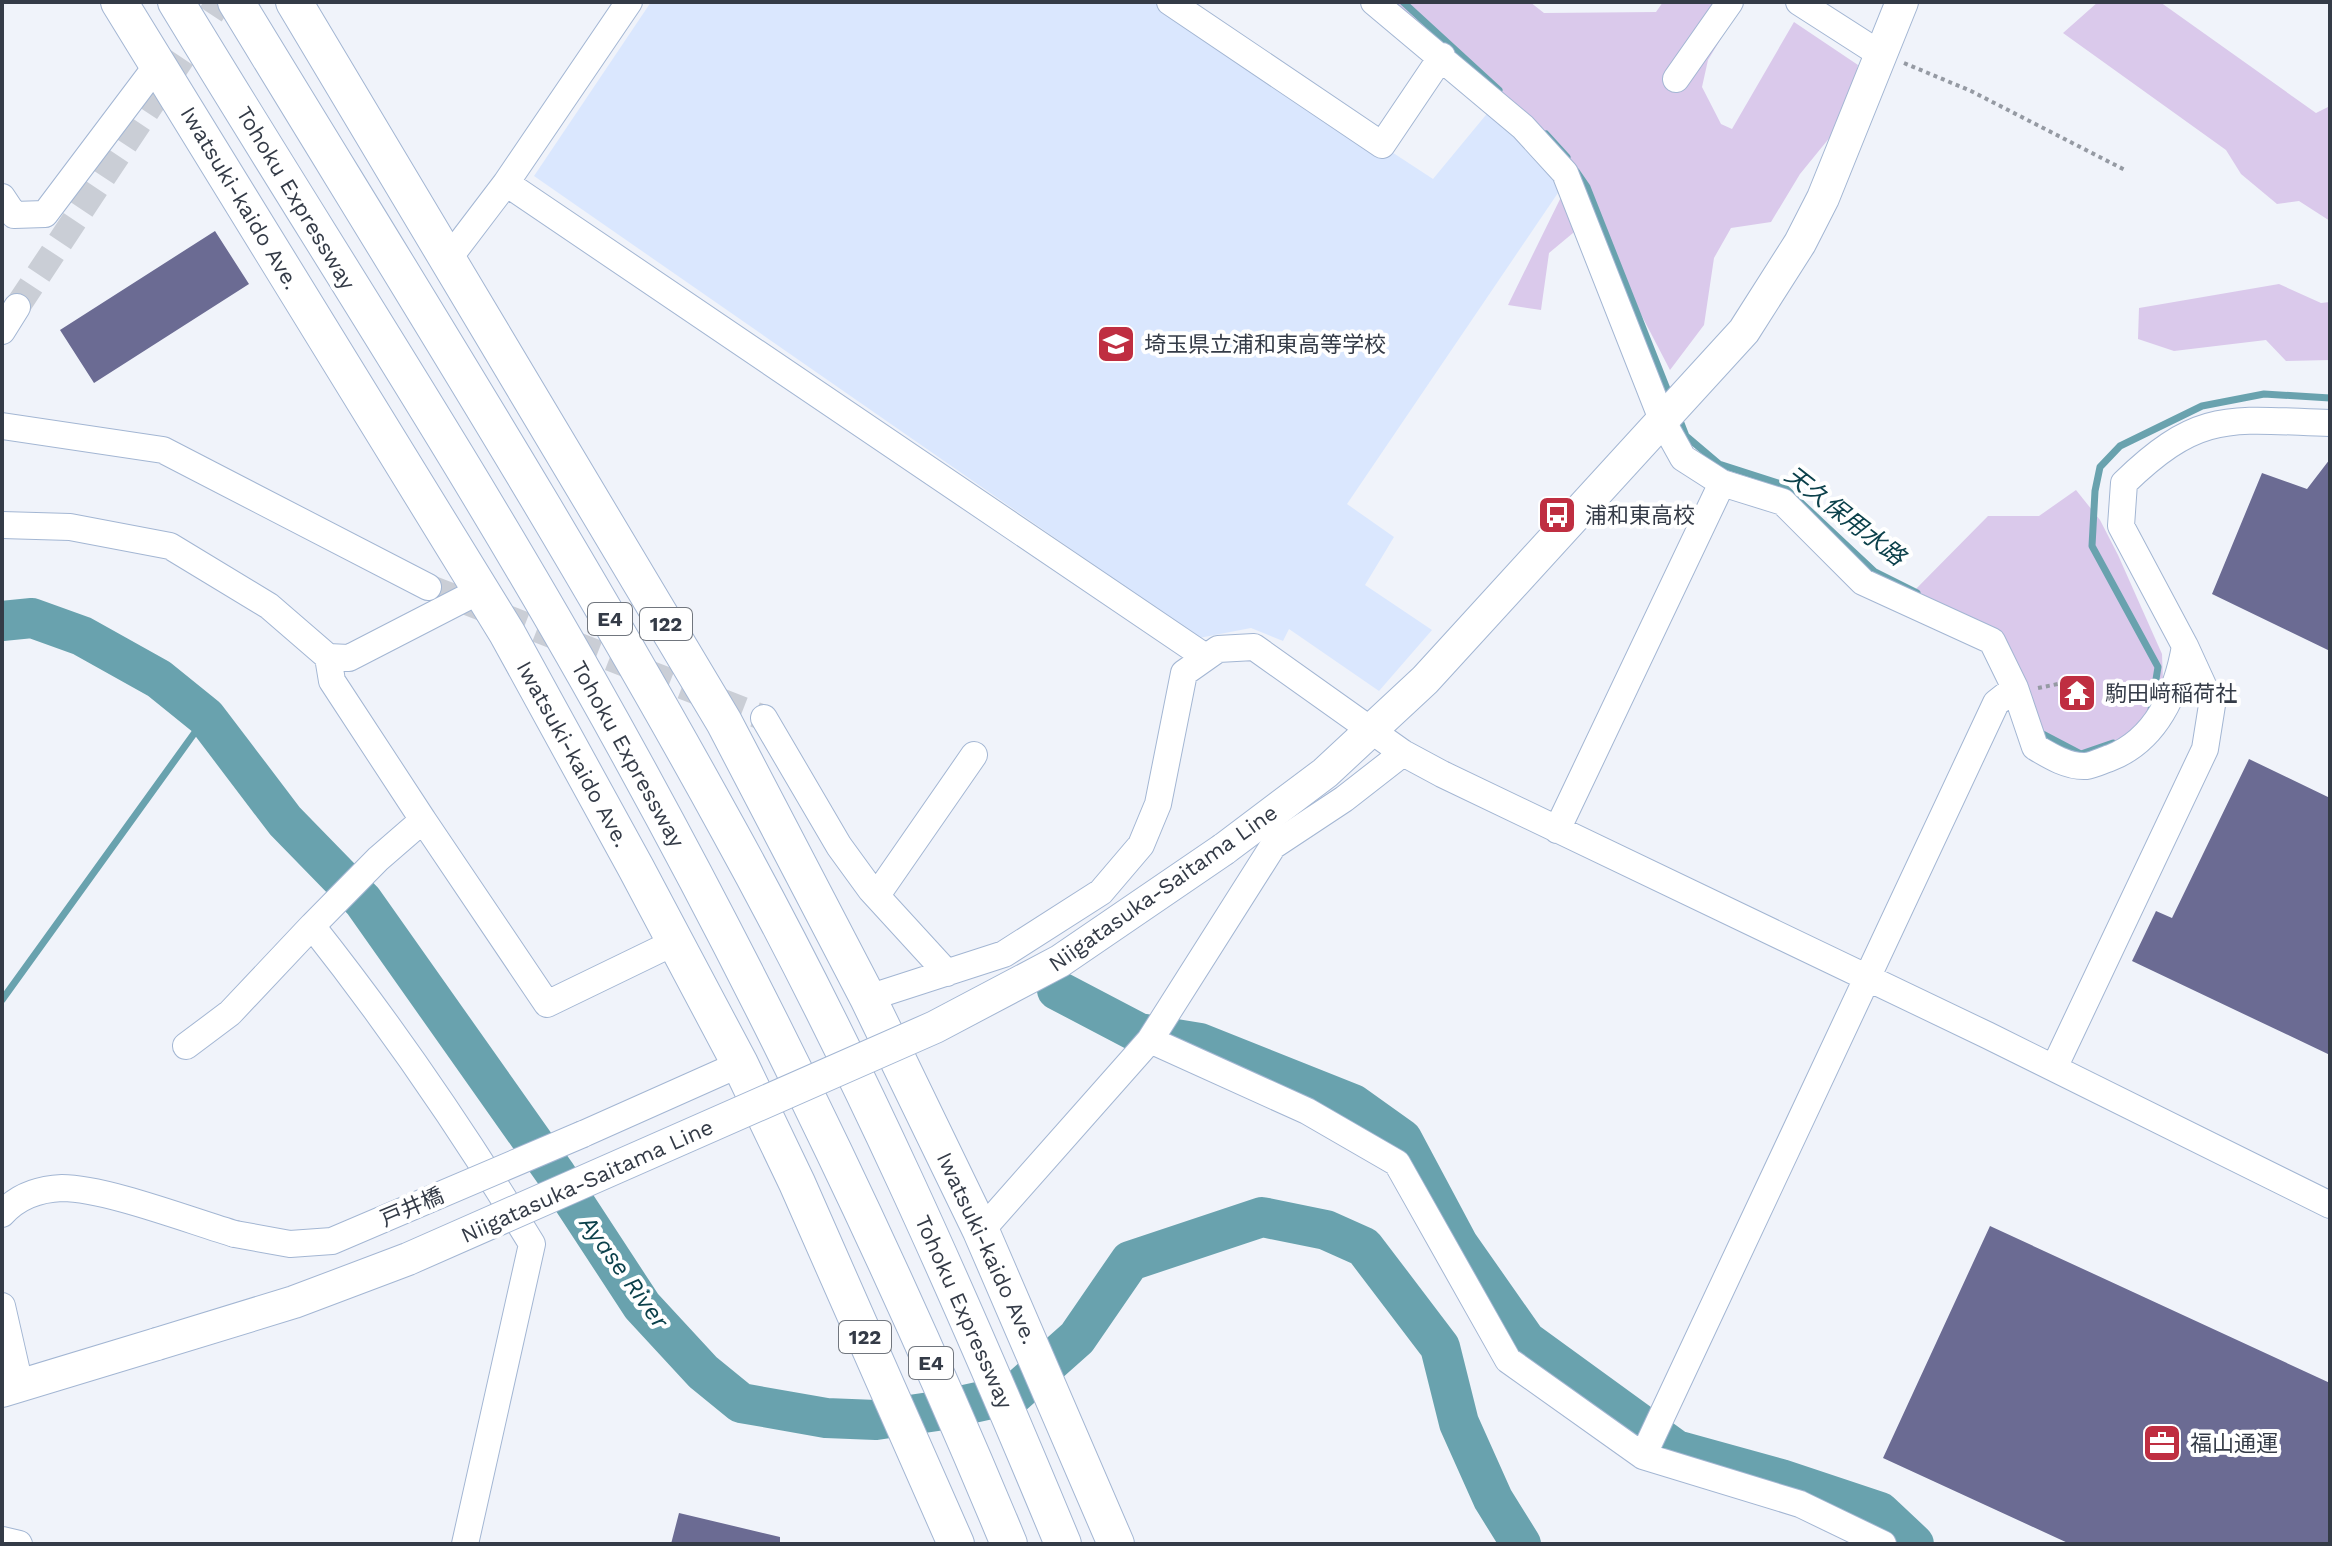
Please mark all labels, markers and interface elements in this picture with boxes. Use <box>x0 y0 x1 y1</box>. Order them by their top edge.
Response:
street label: Iwatsuki-kaido Ave. <box>176 102 304 294</box>
street label: Tohoku Expressway <box>231 102 361 295</box>
school or university icon: 埼玉県立浦和東高等学校 <box>1095 323 1137 365</box>
place label: 埼玉県立浦和東高等学校 <box>1144 332 1386 357</box>
water label: 天久保用水路 <box>1780 461 1912 573</box>
bus stop icon: 浦和東高校 <box>1536 494 1578 536</box>
place label: 浦和東高校 <box>1585 503 1695 528</box>
road number: E4 <box>588 603 632 635</box>
road number: 122 <box>640 608 692 640</box>
street label: Tohoku Expressway <box>566 656 690 852</box>
street label: Iwatsuki-kaido Ave. <box>512 657 634 851</box>
temple icon: 駒田﨑稲荷社 <box>2056 672 2098 714</box>
place label: 駒田﨑稲荷社 <box>2105 681 2237 706</box>
street label: Niigatasuka-Saitama Line <box>1044 799 1282 977</box>
street label: Niigatasuka-Saitama Line <box>457 1114 717 1248</box>
street label: Iwatsuki-kaido Ave. <box>932 1148 1042 1348</box>
street label: 戸井橋 <box>377 1183 447 1231</box>
water label: Ayase River <box>573 1209 675 1335</box>
street label: Tohoku Expressway <box>910 1211 1018 1413</box>
road number: 122 <box>839 1321 891 1353</box>
road number: E4 <box>909 1347 953 1379</box>
office icon: 福山通運 <box>2141 1422 2183 1464</box>
place label: 福山通運 <box>2190 1431 2278 1456</box>

